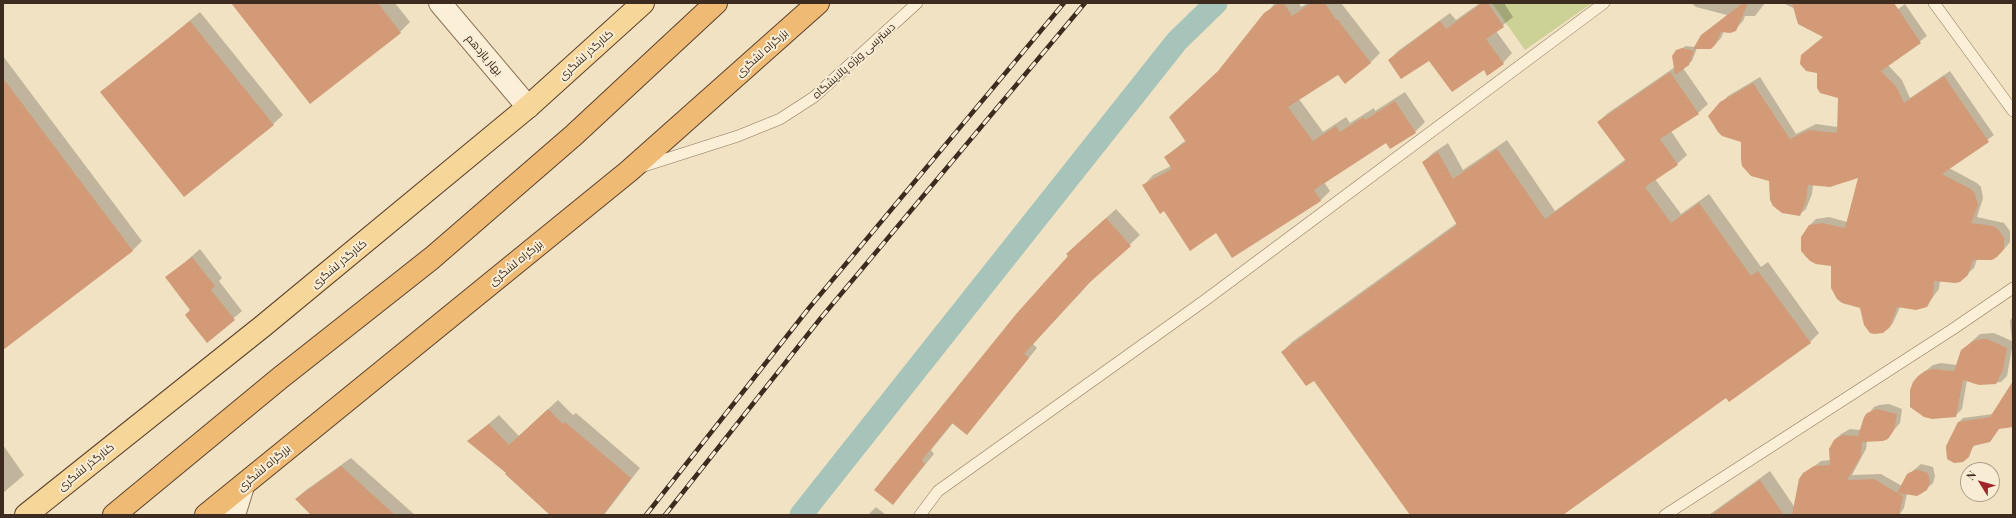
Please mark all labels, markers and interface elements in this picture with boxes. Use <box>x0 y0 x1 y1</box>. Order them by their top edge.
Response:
street label: دسترسی ویژه پالایشگاه <box>810 20 898 102</box>
street label: بزرگراه لشگری <box>733 26 791 80</box>
street label: کنارگذر لشگری <box>556 27 616 83</box>
street label: بهار یازدهم <box>463 32 505 78</box>
street label: کنارگذر لشگری <box>308 237 370 291</box>
street label: بزرگراه لشگری <box>486 237 546 289</box>
street label: کنارگذر لشگری <box>55 440 117 494</box>
street label: بزرگراه لشگری <box>235 442 293 494</box>
north arrow <box>1960 462 2000 502</box>
text: N <box>1962 467 1979 483</box>

